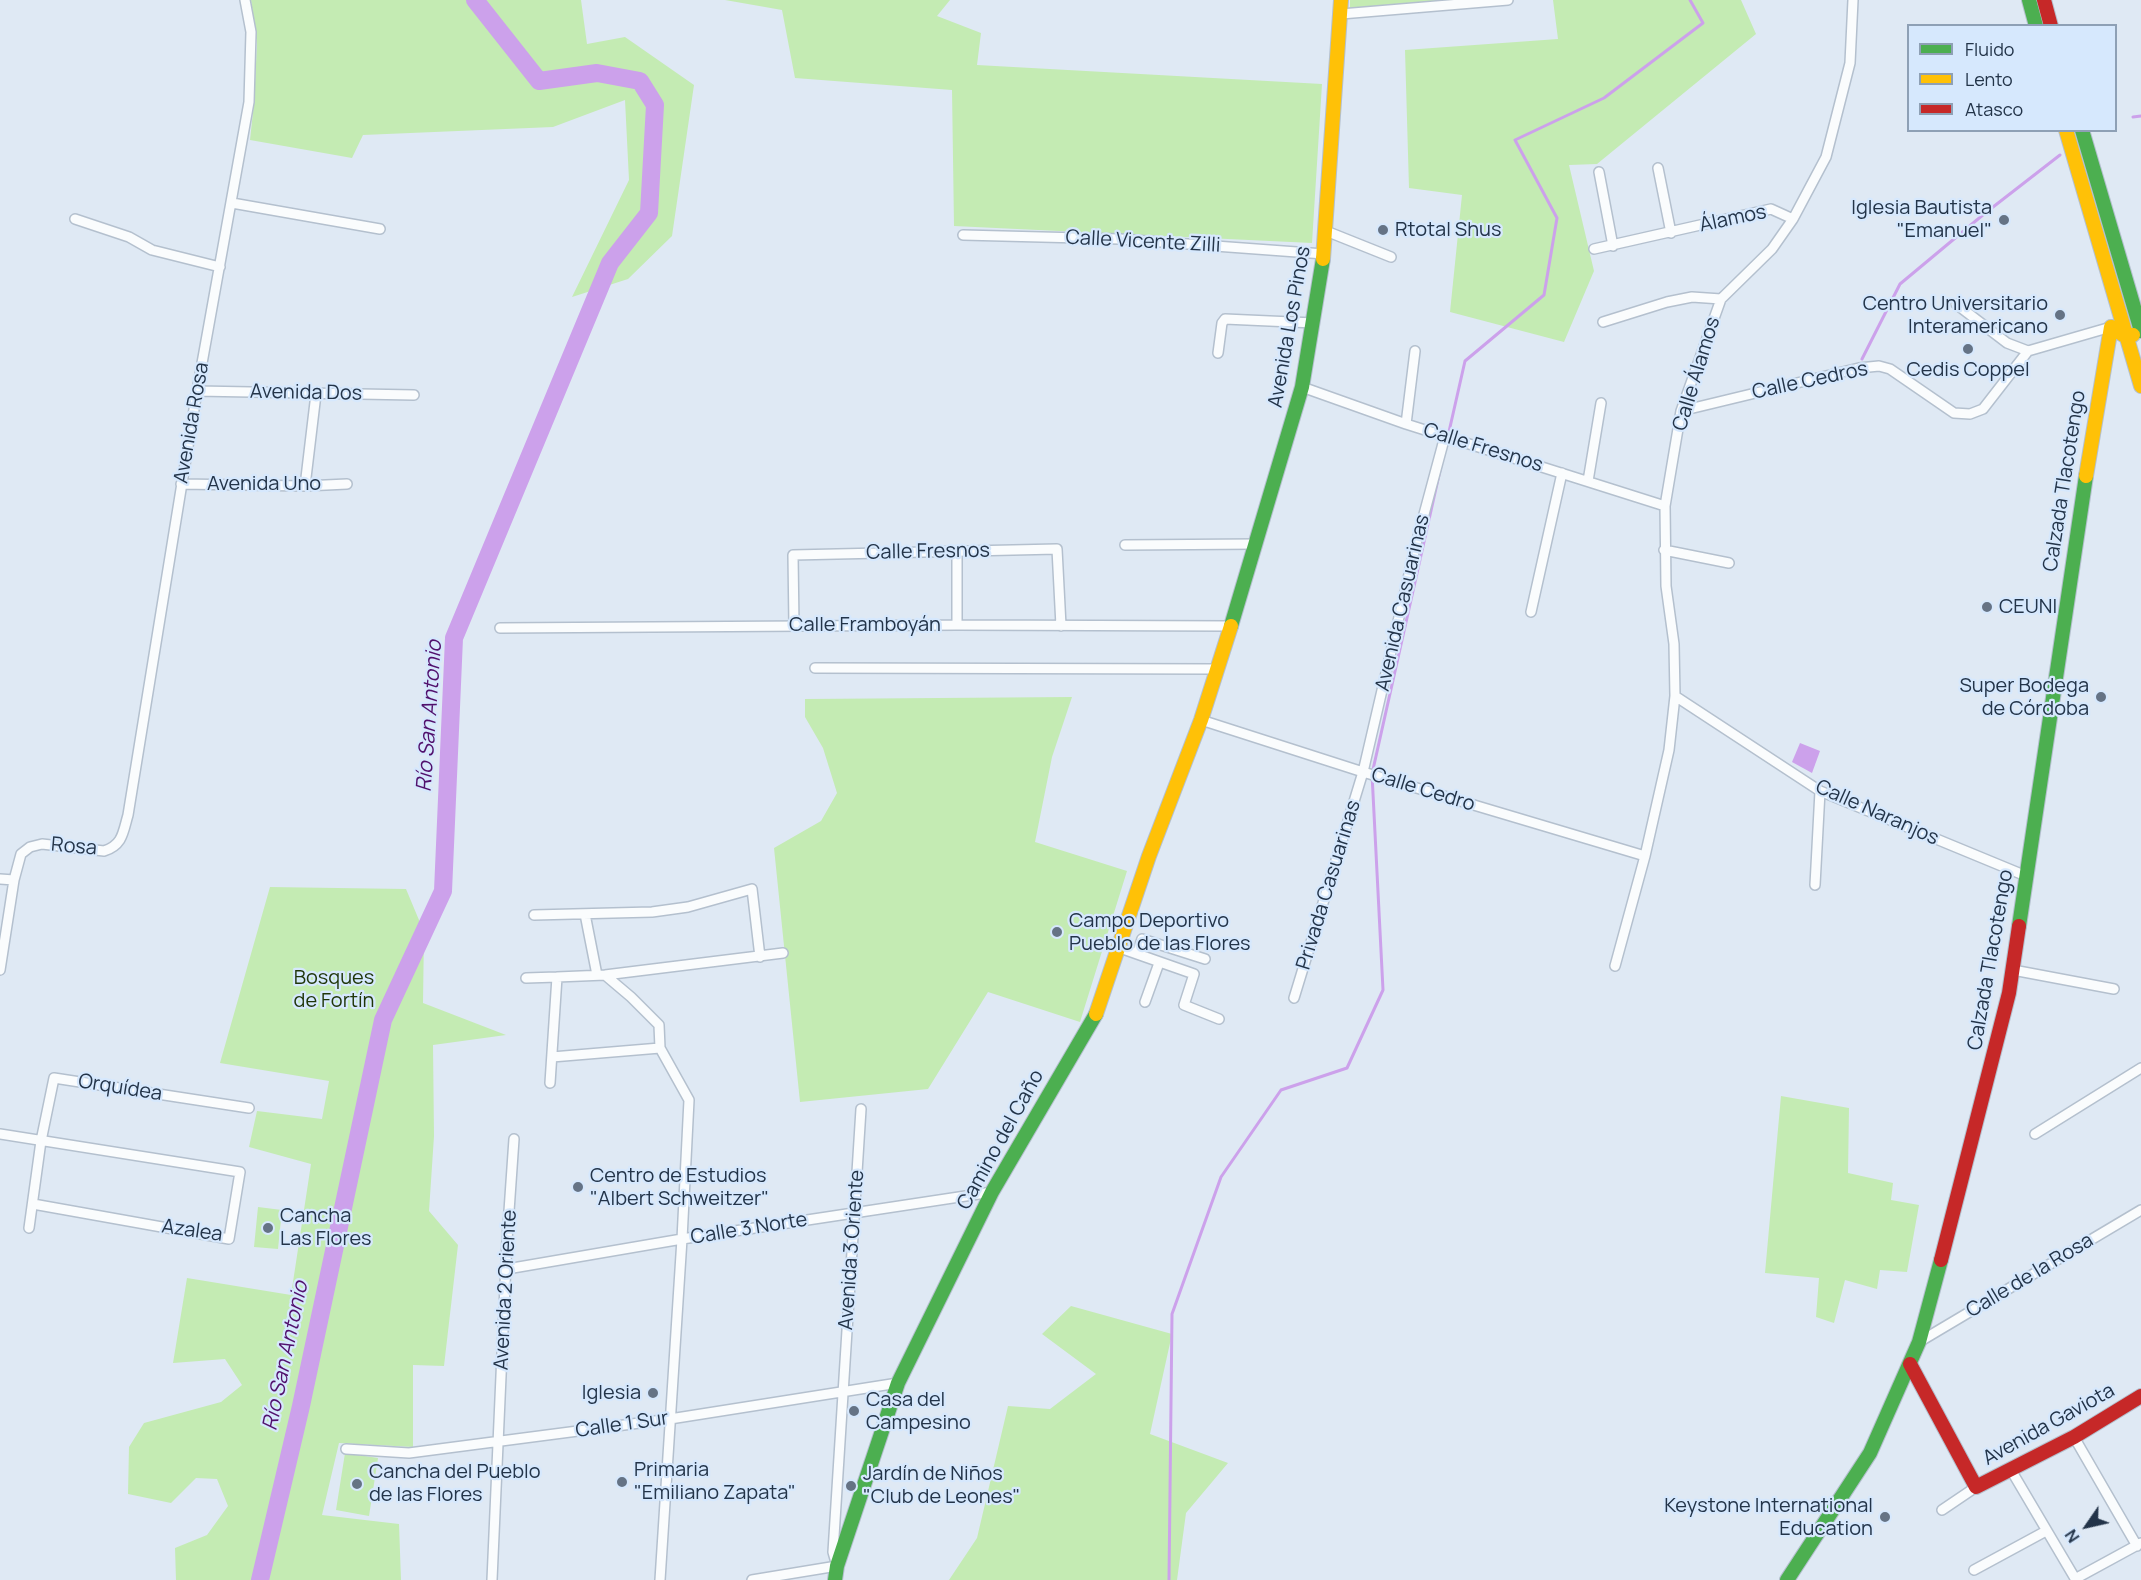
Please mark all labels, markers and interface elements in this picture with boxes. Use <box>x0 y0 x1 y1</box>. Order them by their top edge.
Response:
legend <box>1907 24 2117 132</box>
text: Fluido <box>1965 37 2014 61</box>
text: Lento <box>1965 67 2013 91</box>
text: Atasco <box>1965 97 2023 121</box>
place label: Iglesia Bautista "Emanuel" <box>1851 196 1992 243</box>
street label: Álamos <box>1697 200 1769 238</box>
marker: Iglesia Bautista "Emanuel" <box>1997 213 2011 227</box>
place label: Rtotal Shus <box>1395 218 1501 242</box>
marker: Rtotal Shus <box>1376 223 1390 237</box>
street label: Calle Vicente Zilli <box>1065 226 1221 258</box>
street label: Avenida Los Pinos <box>1264 244 1316 410</box>
place label: Centro Universitario Interamericano <box>1863 292 2048 339</box>
marker: Centro Universitario Interamericano <box>2053 308 2067 322</box>
street label: Calle Álamos <box>1668 314 1726 434</box>
marker: Cedis Coppel <box>1961 342 1975 356</box>
street label: Calle Cedros <box>1750 357 1870 405</box>
place label: Cedis Coppel <box>1906 358 2030 382</box>
street label: Avenida Rosa <box>170 361 214 485</box>
street label: Avenida Dos <box>250 380 362 406</box>
street label: Calzada Tlacotengo <box>2039 389 2091 573</box>
street label: Calle Fresnos <box>1420 418 1546 478</box>
street label: Avenida Uno <box>207 472 321 496</box>
street label: Avenida Casuarinas <box>1371 512 1435 694</box>
street label: Calle Fresnos <box>866 539 990 565</box>
place label: CEUNI <box>1999 595 2057 619</box>
marker: CEUNI <box>1980 600 1994 614</box>
street label: Calle Framboyán <box>789 613 941 637</box>
water label: Río San Antonio <box>412 639 448 793</box>
place label: Super Bodega de Córdoba <box>1959 674 2089 721</box>
marker: Super Bodega de Córdoba <box>2094 690 2108 704</box>
street label: Calle Cedro <box>1368 763 1478 817</box>
street label: Calle Naranjos <box>1812 775 1942 851</box>
street label: Privada Casuarinas <box>1292 797 1366 973</box>
street label: Rosa <box>50 833 98 861</box>
street label: Calzada Tlacotengo <box>1963 868 2019 1052</box>
place label: Campo Deportivo Pueblo de las Flores <box>1069 909 1251 956</box>
marker: Campo Deportivo Pueblo de las Flores <box>1050 925 1064 939</box>
park label: Bosques de Fortín <box>294 966 374 1013</box>
street label: Camino del Caño <box>953 1066 1049 1214</box>
street label: Orquídea <box>76 1070 164 1106</box>
place label: Centro de Estudios "Albert Schweitzer" <box>590 1164 769 1211</box>
street label: Avenida 3 Oriente <box>834 1169 870 1331</box>
marker: Centro de Estudios "Albert Schweitzer" <box>571 1180 585 1194</box>
place label: Cancha Las Flores <box>280 1204 372 1251</box>
street label: Calle 3 Norte <box>689 1208 809 1250</box>
street label: Avenida 2 Oriente <box>490 1209 522 1371</box>
street label: Azalea <box>160 1215 224 1247</box>
marker: Cancha Las Flores <box>261 1221 275 1235</box>
street label: Calle de la Rosa <box>1962 1229 2098 1323</box>
water label: Río San Antonio <box>258 1279 314 1433</box>
street label: Avenida Gaviota <box>1979 1379 2119 1471</box>
place label: Iglesia <box>582 1381 641 1405</box>
marker: Iglesia <box>646 1386 660 1400</box>
place label: Casa del Campesino <box>866 1388 971 1435</box>
marker: Casa del Campesino <box>847 1404 861 1418</box>
street label: Calle 1 Sur <box>574 1407 670 1443</box>
place label: Primaria "Emiliano Zapata" <box>634 1458 796 1505</box>
place label: Cancha del Pueblo de las Flores <box>369 1460 540 1507</box>
place label: Jardín de Niños "Club de Leones" <box>863 1462 1020 1509</box>
marker: Primaria "Emiliano Zapata" <box>615 1475 629 1489</box>
marker: Cancha del Pueblo de las Flores <box>350 1477 364 1491</box>
marker: Jardín de Niños "Club de Leones" <box>844 1479 858 1493</box>
place label: Keystone International Education <box>1664 1494 1873 1541</box>
north arrow <box>2057 1496 2117 1556</box>
marker: Keystone International Education <box>1878 1510 1892 1524</box>
text: N <box>2060 1525 2084 1547</box>

